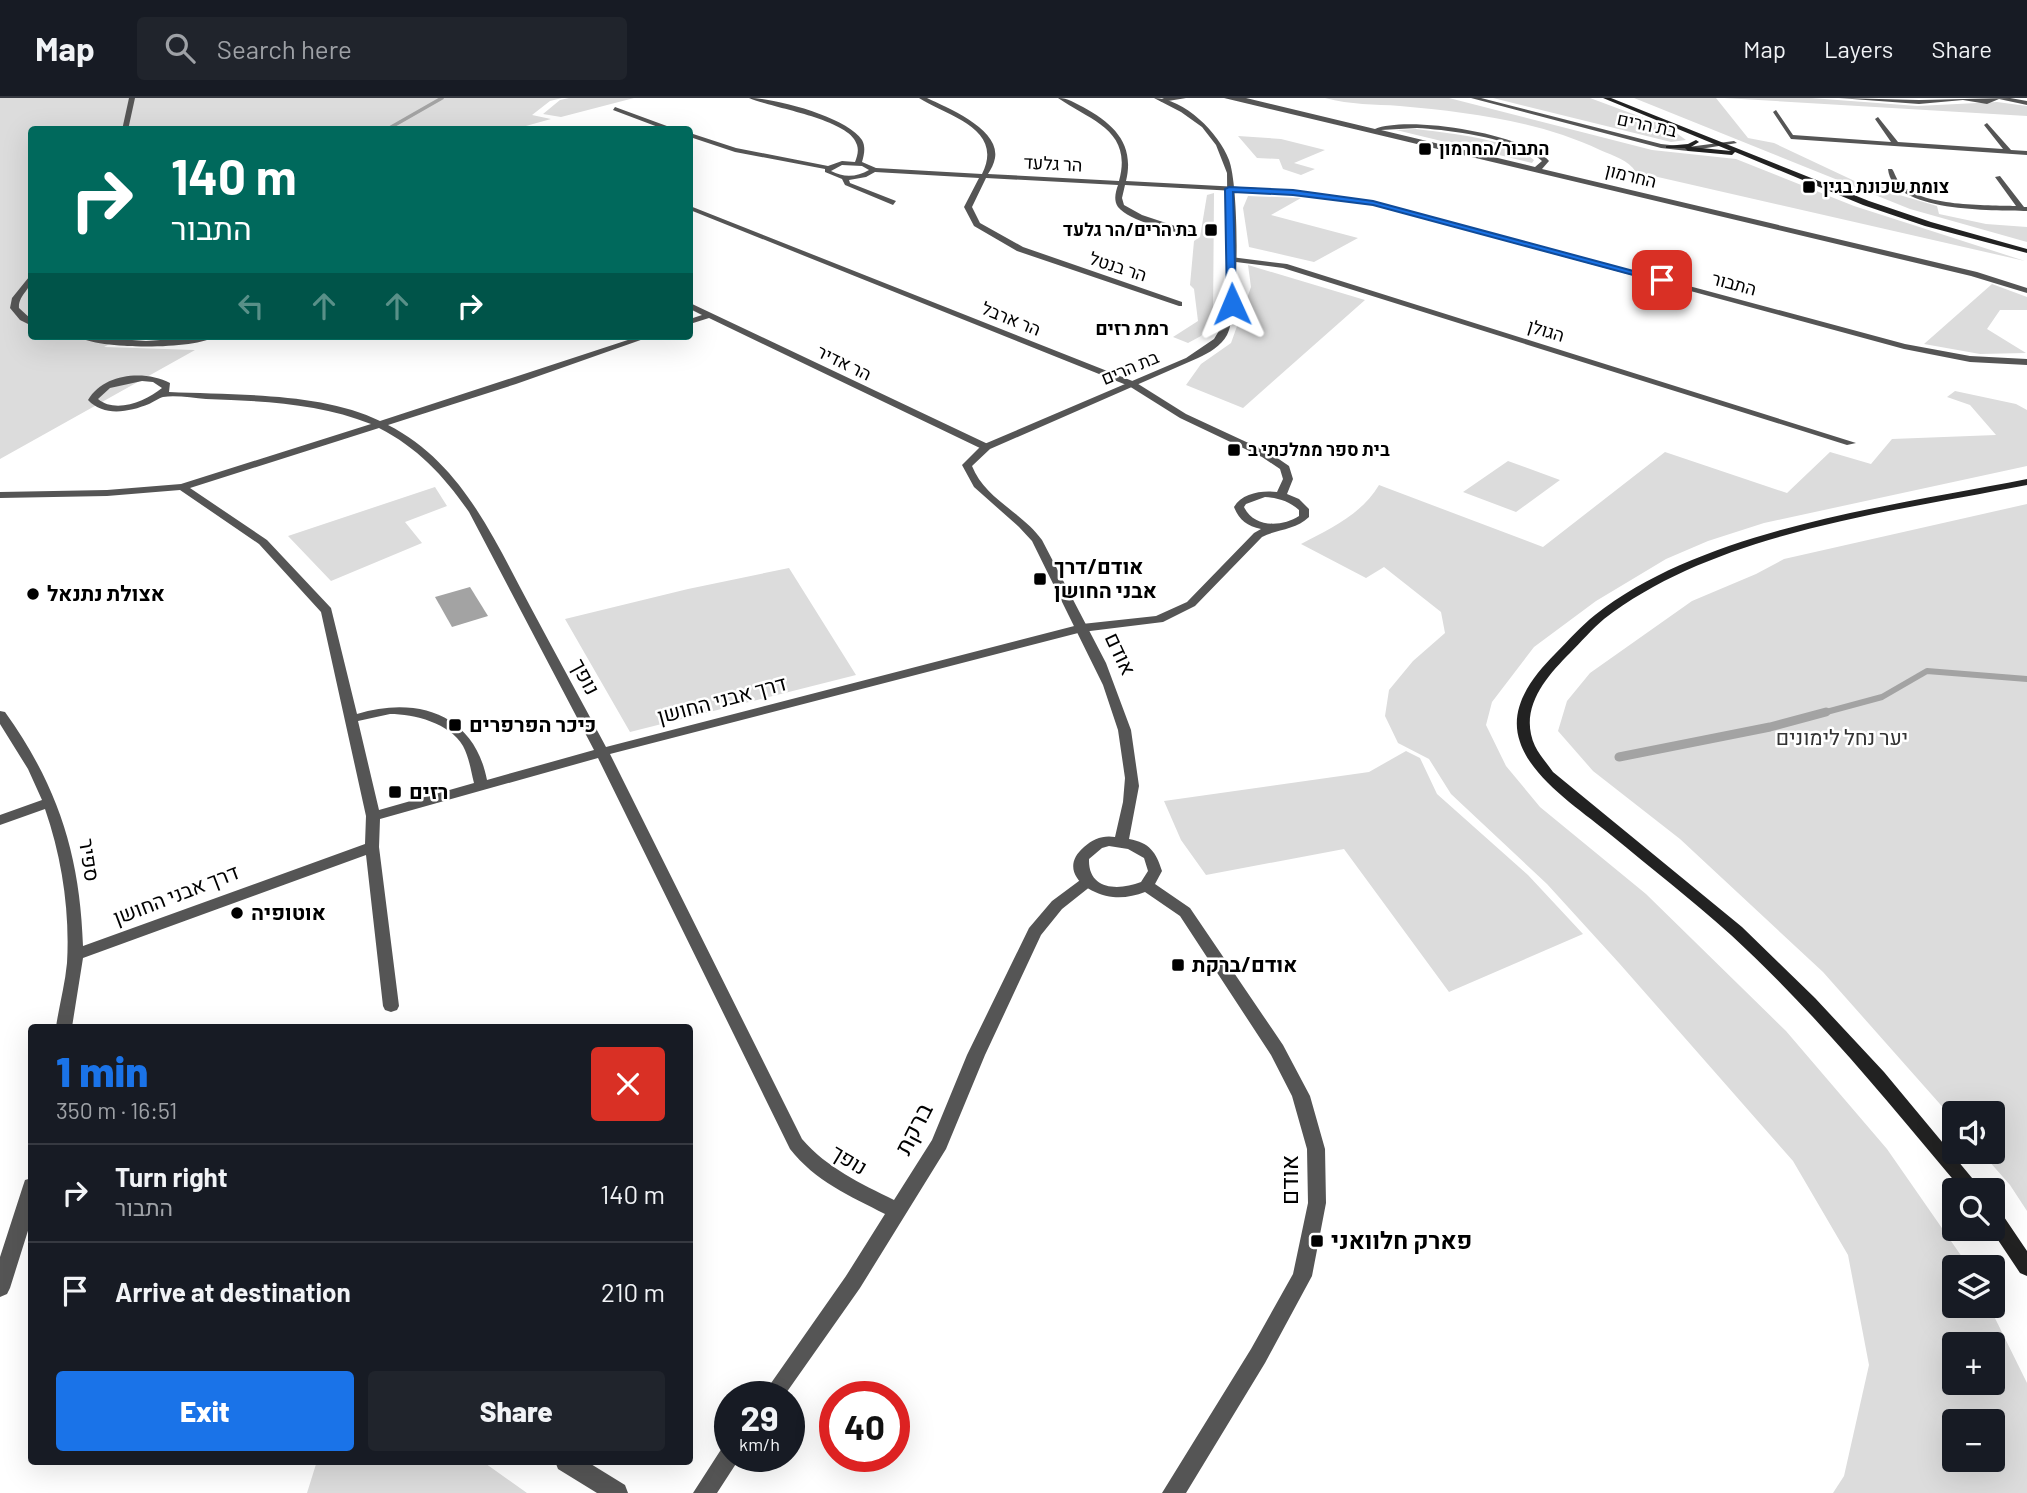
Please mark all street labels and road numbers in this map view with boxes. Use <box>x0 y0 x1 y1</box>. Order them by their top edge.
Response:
street label: בת הרים <box>1615 107 1680 141</box>
street label: הר גלעד <box>1023 150 1083 176</box>
street label: החרמון <box>1603 158 1659 192</box>
street label: הר בנטל <box>1087 246 1150 286</box>
street label: התבור <box>1709 267 1759 300</box>
street label: הר ארבל <box>978 296 1044 340</box>
street label: הגולן <box>1525 314 1567 346</box>
street label: הר אדיר <box>813 339 875 385</box>
street label: בת הרים <box>1097 345 1162 389</box>
street label: אודם <box>1101 628 1142 679</box>
street label: נופך <box>567 654 606 699</box>
street label: דרך אבני החושן <box>654 669 789 728</box>
street label: ספיר <box>75 836 106 883</box>
street label: דרך אבני החושן <box>109 858 242 929</box>
street label: ברקת <box>887 1097 938 1159</box>
street label: נופך <box>827 1138 872 1179</box>
street label: אודם <box>1274 1155 1303 1205</box>

